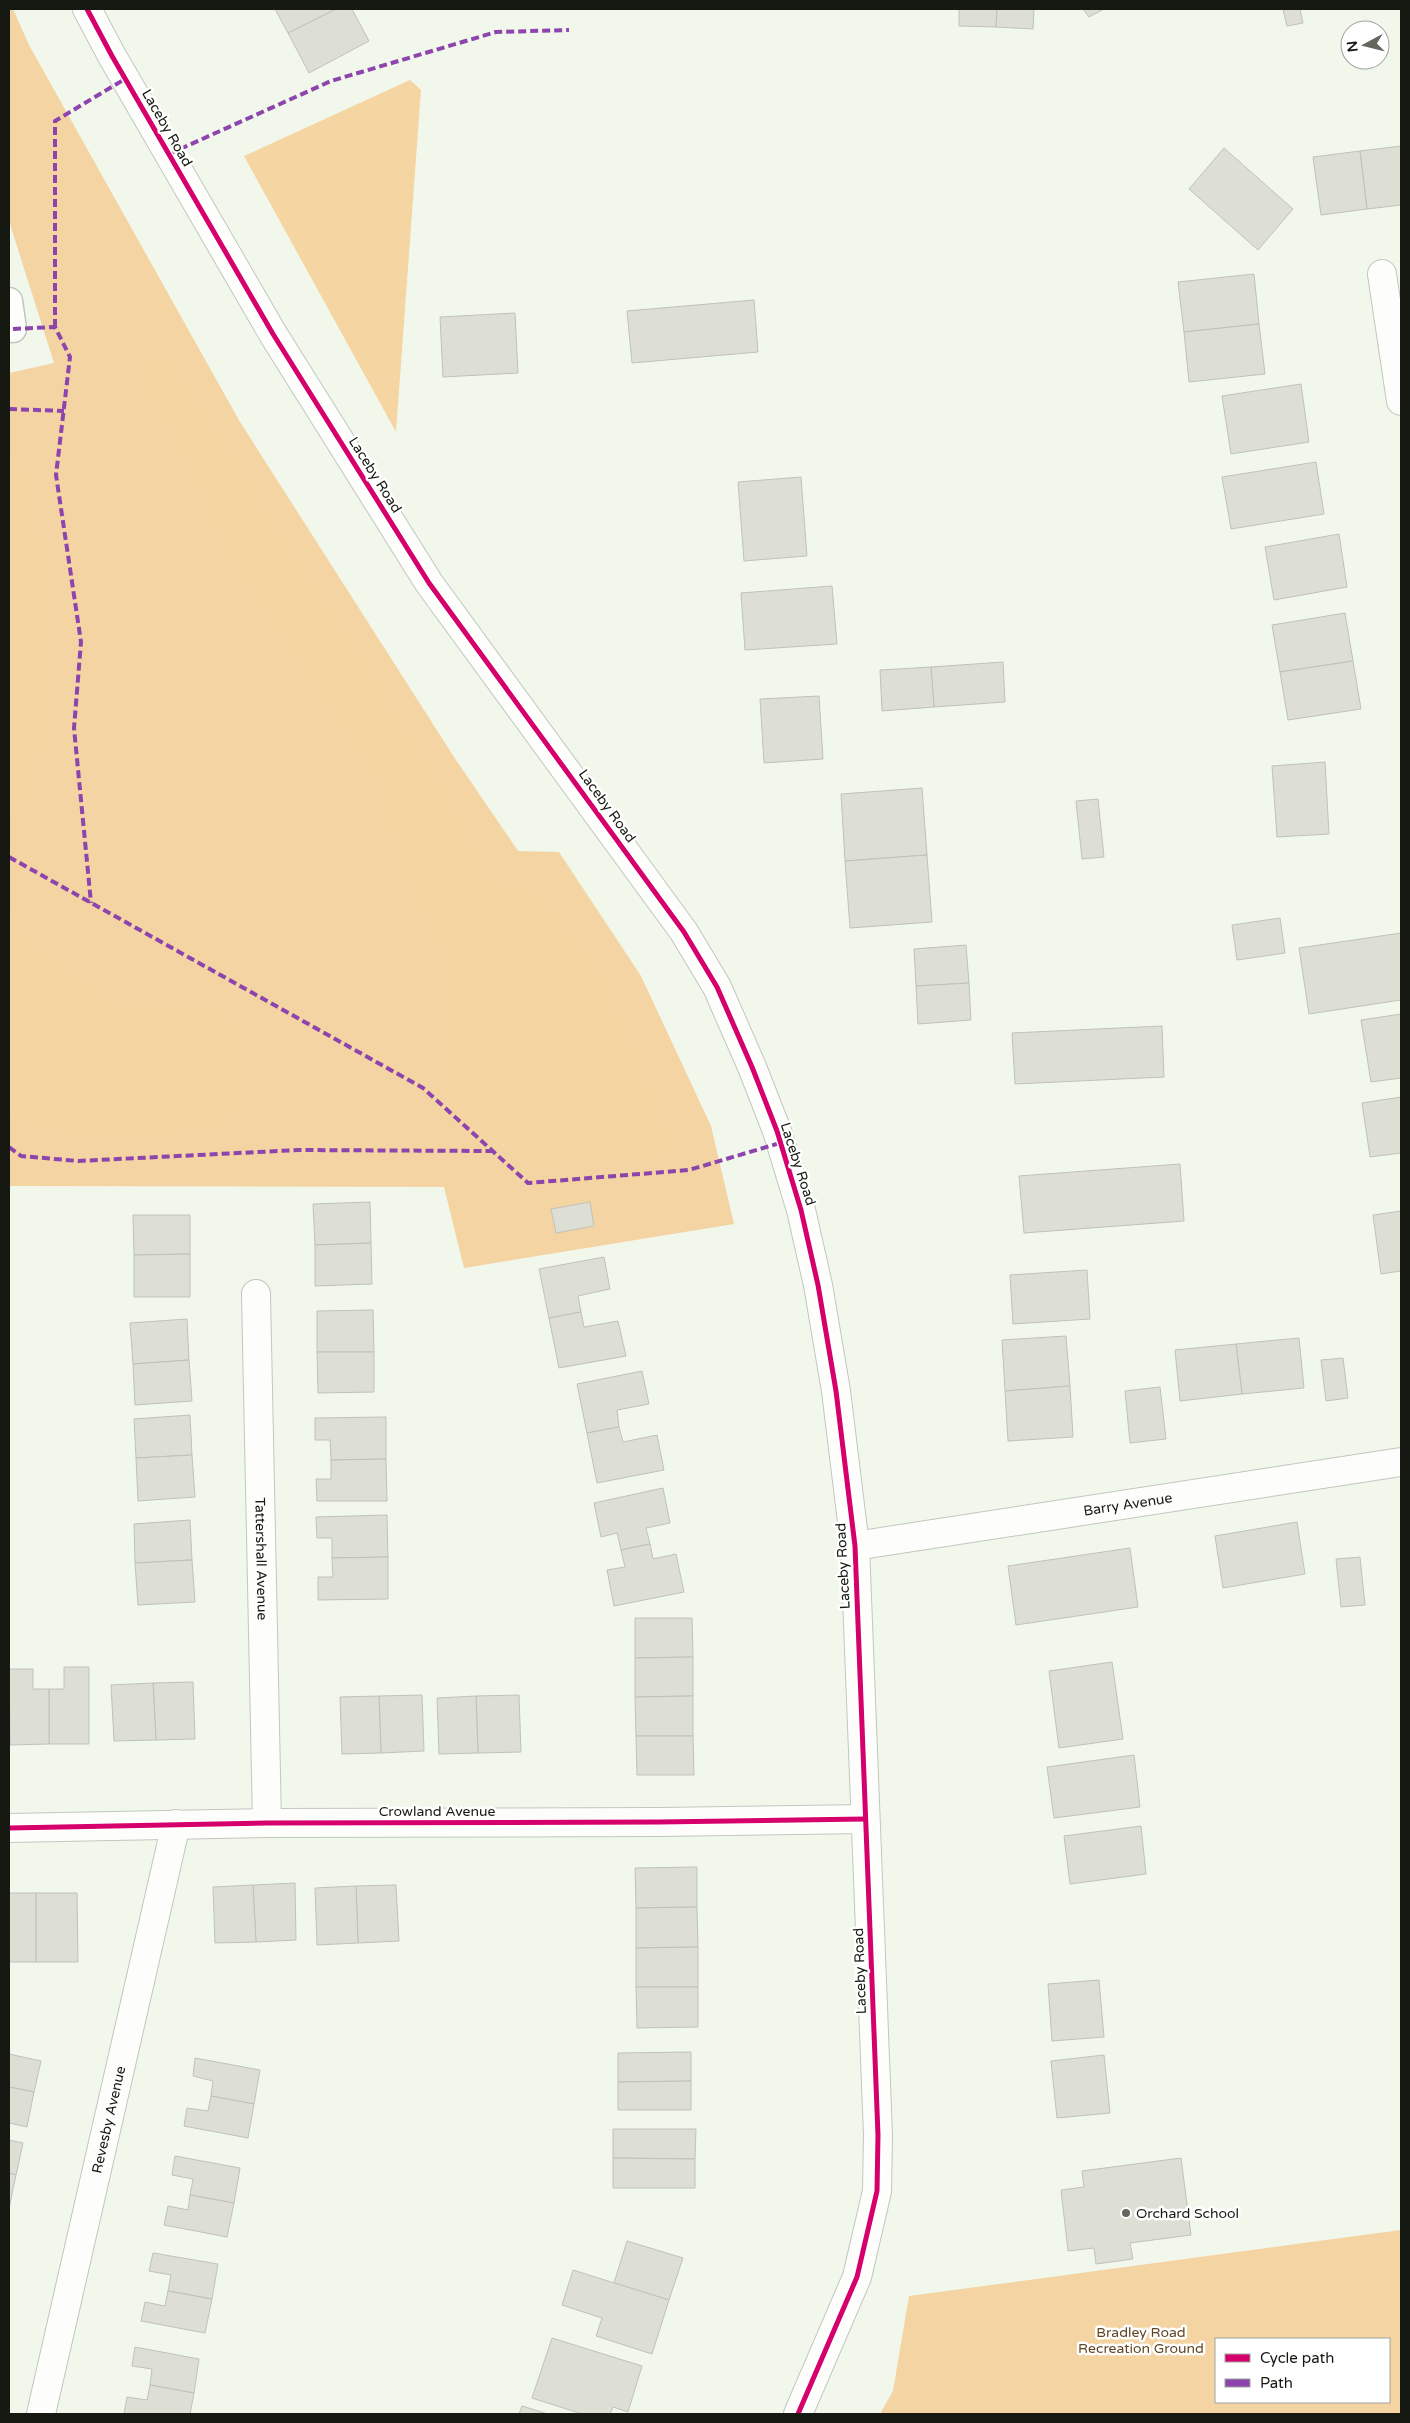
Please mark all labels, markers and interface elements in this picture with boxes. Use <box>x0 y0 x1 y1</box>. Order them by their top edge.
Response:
north arrow <box>1340 20 1390 70</box>
text: N <box>1343 40 1362 53</box>
street label: Laceby Road <box>138 86 196 170</box>
street label: Laceby Road <box>345 434 405 516</box>
street label: Laceby Road <box>575 766 639 846</box>
street label: Laceby Road <box>777 1120 819 1208</box>
street label: Barry Avenue <box>1082 1489 1173 1519</box>
street label: Tattershall Avenue <box>252 1497 271 1621</box>
street label: Laceby Road <box>832 1522 854 1610</box>
street label: Crowland Avenue <box>379 1803 495 1820</box>
street label: Laceby Road <box>850 1928 870 2014</box>
street label: Revesby Avenue <box>88 2064 129 2175</box>
place label: Orchard School <box>1136 2205 1239 2222</box>
marker: Orchard School <box>1120 2207 1132 2219</box>
park label: Bradley Road Recreation Ground <box>1078 2324 1204 2357</box>
legend <box>1215 2338 1390 2403</box>
text: Cycle path <box>1260 2349 1334 2367</box>
text: Path <box>1260 2374 1293 2392</box>

